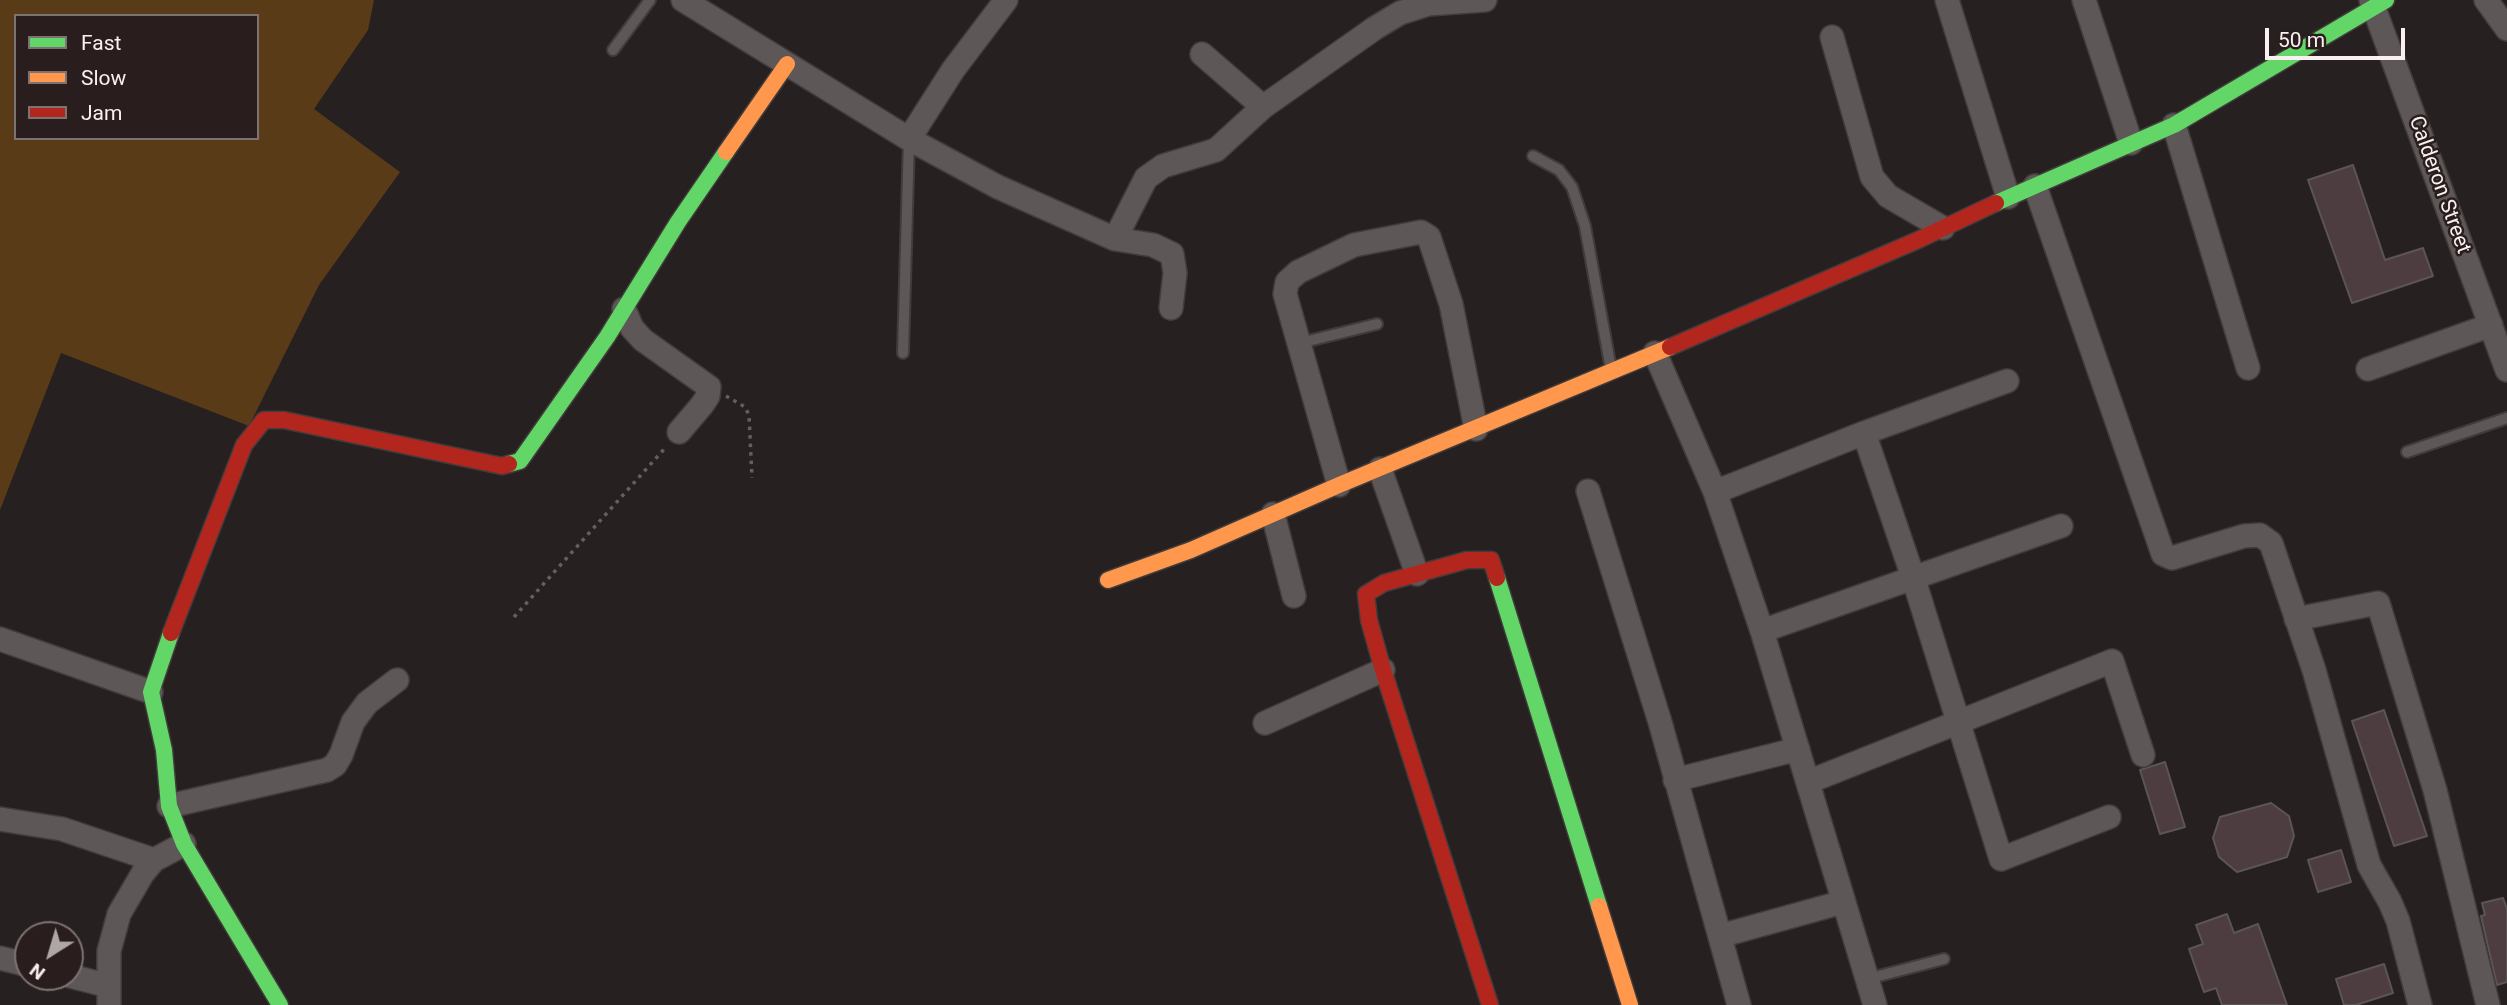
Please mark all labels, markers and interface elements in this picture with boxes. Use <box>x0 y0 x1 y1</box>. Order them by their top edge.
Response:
legend <box>14 14 259 140</box>
scale bar <box>2269 14 2409 58</box>
text: 50 m <box>2278 28 2325 52</box>
text: Fast <box>81 31 121 55</box>
text: Slow <box>81 66 126 90</box>
text: Jam <box>81 101 122 125</box>
street label: Calderon Street <box>2402 113 2476 257</box>
north arrow <box>14 921 84 991</box>
text: N <box>25 958 50 985</box>

